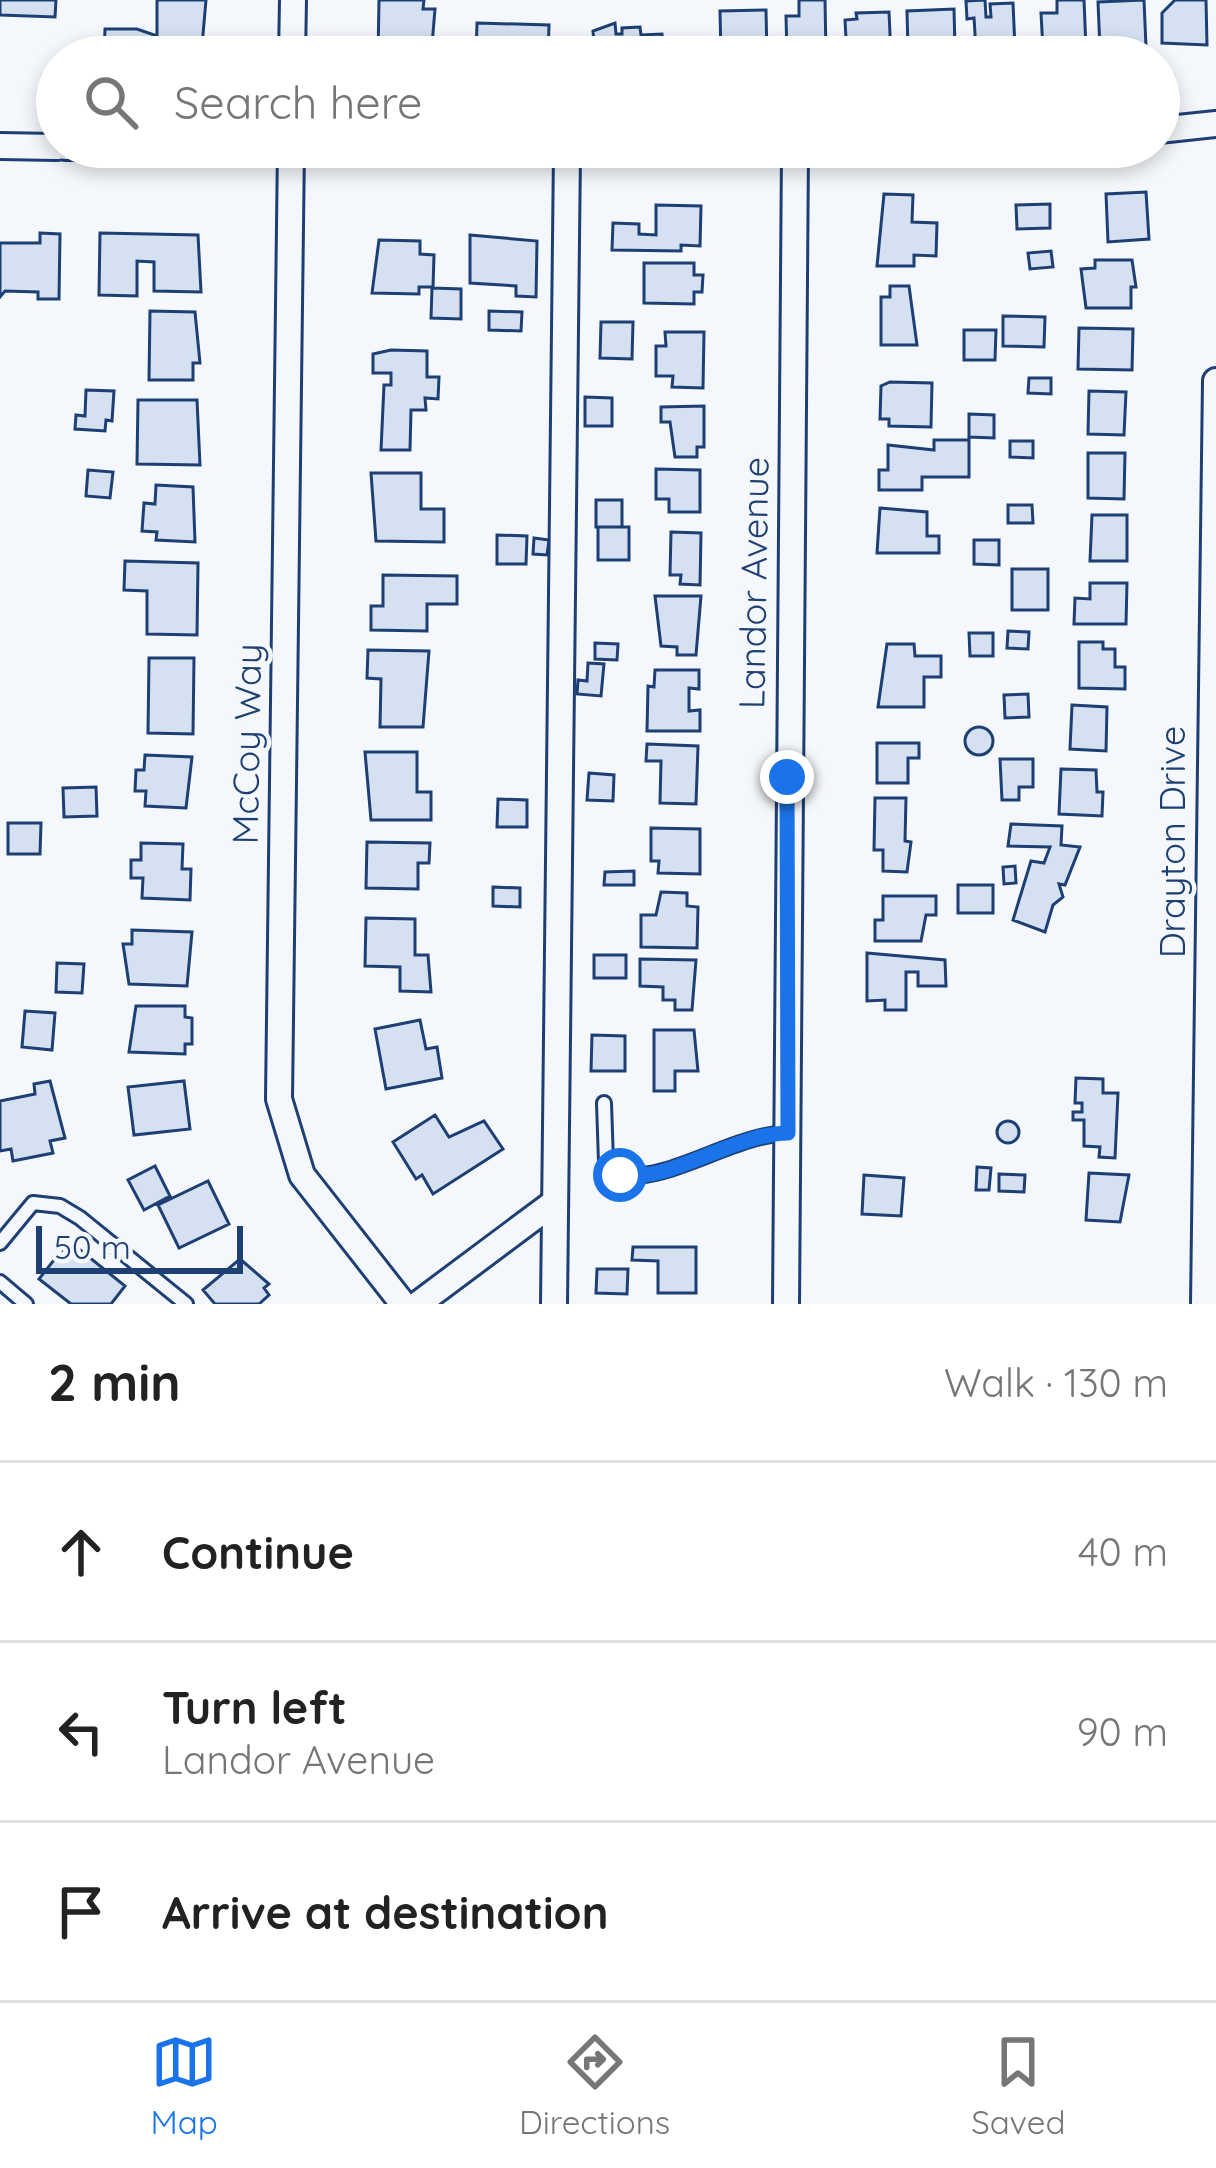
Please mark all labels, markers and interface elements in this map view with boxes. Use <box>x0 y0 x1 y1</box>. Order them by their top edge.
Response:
search box <box>36 36 1180 168</box>
icon: search <box>78 69 144 135</box>
text: Search here <box>174 74 422 130</box>
street label: Landor Avenue <box>728 457 778 709</box>
street label: McCoy Way <box>222 643 270 845</box>
street label: Drayton Drive <box>1149 726 1194 958</box>
route end <box>760 750 814 804</box>
route start <box>593 1148 647 1202</box>
scale bar <box>36 1220 243 1273</box>
text: 50 m <box>54 1226 131 1267</box>
text: 2 min <box>48 1350 181 1414</box>
text: Walk · 130 m <box>944 1358 1168 1407</box>
icon: ahead <box>48 1519 114 1585</box>
text: Continue <box>162 1524 354 1580</box>
text: 40 m <box>1078 1527 1168 1576</box>
text: Turn left <box>162 1679 347 1735</box>
icon: left <box>48 1699 114 1765</box>
text: 90 m <box>1077 1707 1168 1756</box>
text: Landor Avenue <box>162 1735 435 1784</box>
icon: arrive <box>48 1879 114 1945</box>
text: Arrive at destination <box>162 1884 608 1940</box>
tab: Map <box>151 2029 218 2142</box>
tab: Directions <box>519 2029 670 2142</box>
tab: Saved <box>971 2029 1065 2142</box>

